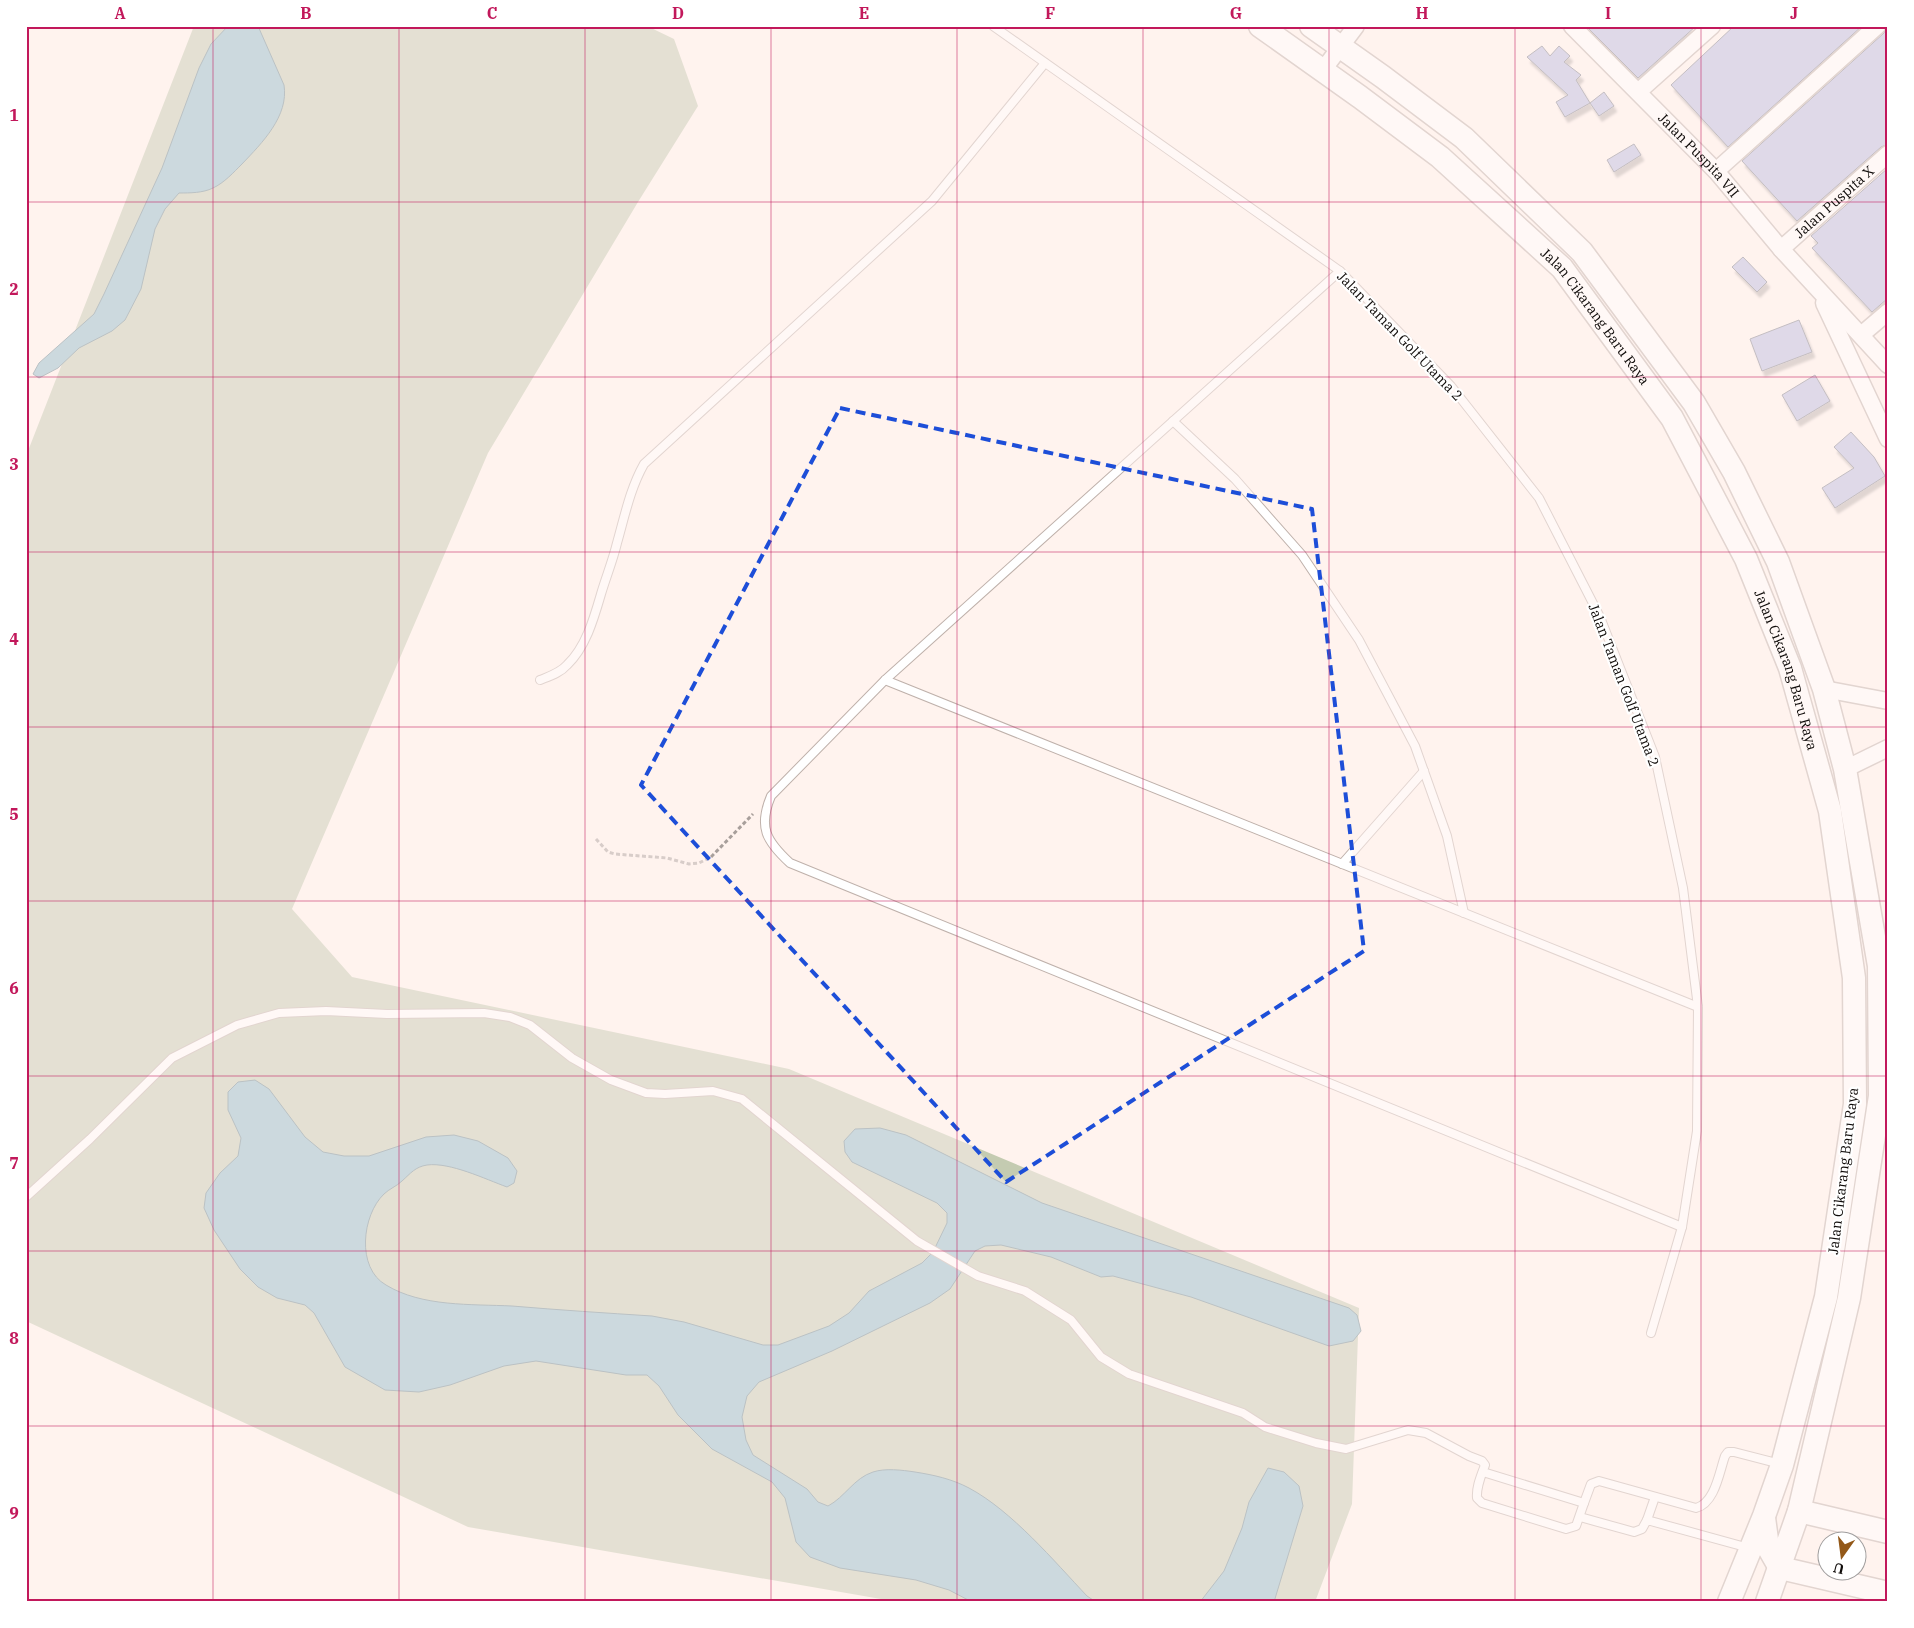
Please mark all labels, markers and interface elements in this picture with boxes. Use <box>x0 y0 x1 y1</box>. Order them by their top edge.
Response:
text: A <box>114 3 126 23</box>
text: B <box>300 3 312 23</box>
text: C <box>487 3 497 23</box>
text: D <box>672 3 684 23</box>
text: E <box>859 3 869 23</box>
text: F <box>1045 3 1055 23</box>
text: G <box>1230 3 1242 23</box>
text: H <box>1416 3 1429 23</box>
text: I <box>1605 3 1611 23</box>
text: J <box>1790 3 1798 23</box>
text: 1 <box>9 105 19 125</box>
street label: Jalan Puspita VII <box>1654 109 1743 201</box>
street label: Jalan Puspita X <box>1791 161 1878 242</box>
street label: Jalan Cikarang Baru Raya <box>1537 244 1654 389</box>
street label: Jalan Taman Golf Utama 2 <box>1333 267 1467 405</box>
text: 2 <box>9 279 19 299</box>
text: 3 <box>9 454 19 474</box>
street label: Jalan Cikarang Baru Raya <box>1750 587 1822 752</box>
street label: Jalan Taman Golf Utama 2 <box>1585 601 1663 769</box>
text: 4 <box>9 629 19 649</box>
text: 5 <box>9 804 19 824</box>
text: 6 <box>9 978 19 998</box>
street label: Jalan Cikarang Baru Raya <box>1824 1086 1862 1256</box>
text: 7 <box>9 1153 19 1173</box>
text: 8 <box>9 1328 19 1348</box>
text: 9 <box>9 1503 19 1523</box>
north arrow <box>1816 1530 1866 1580</box>
text: U <box>1831 1559 1846 1579</box>

